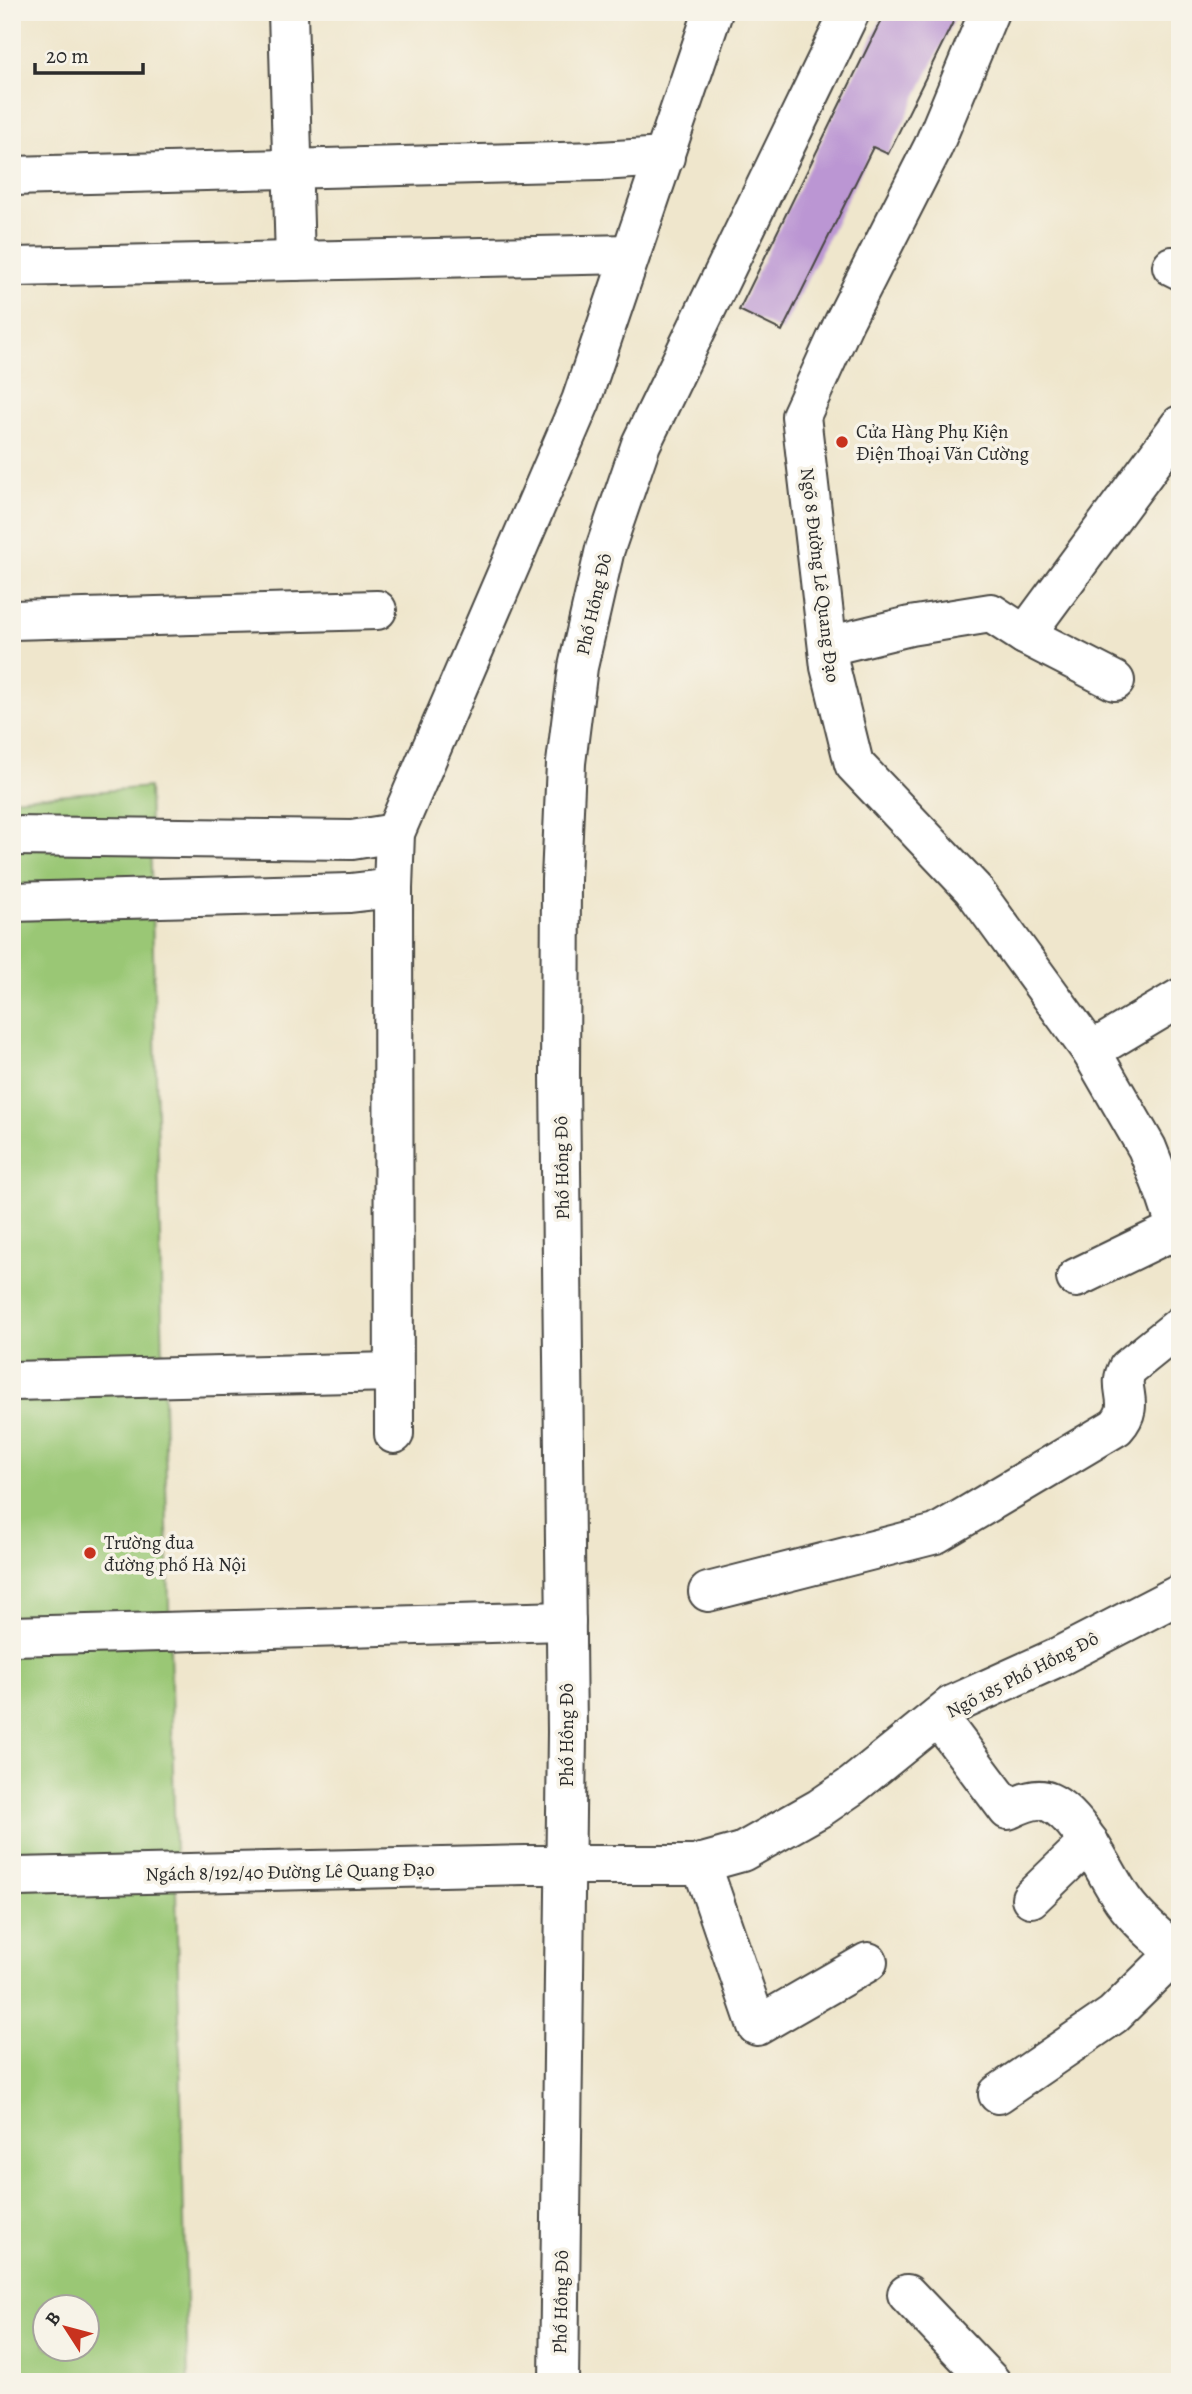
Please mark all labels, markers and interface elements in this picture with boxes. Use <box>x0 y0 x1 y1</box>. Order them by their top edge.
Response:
scale bar <box>35 32 144 76</box>
text: 20 m <box>46 42 89 70</box>
place label: Cửa Hàng Phụ Kiện Điện Thoại Văn Cường <box>856 419 1030 467</box>
marker: Cửa Hàng Phụ Kiện Điện Thoại Văn Cường <box>834 434 850 450</box>
street label: Ngõ 8 Đường Lê Quang Đạo <box>794 466 846 684</box>
street label: Phố Hồng Đô <box>570 551 618 658</box>
street label: Phố Hồng Đô <box>548 1116 576 1220</box>
place label: Trường đua đường phố Hà Nội <box>104 1530 246 1578</box>
marker: Trường đua đường phố Hà Nội <box>82 1545 98 1561</box>
street label: Ngõ 185 Phố Hồng Đô <box>942 1625 1103 1725</box>
street label: Phố Hồng Đô <box>554 1683 580 1787</box>
street label: Ngách 8/192/40 Đường Lê Quang Đạo <box>145 1856 435 1888</box>
street label: Phố Hồng Đô <box>547 2250 575 2354</box>
north arrow <box>32 2292 102 2362</box>
text: B <box>39 2306 67 2331</box>

